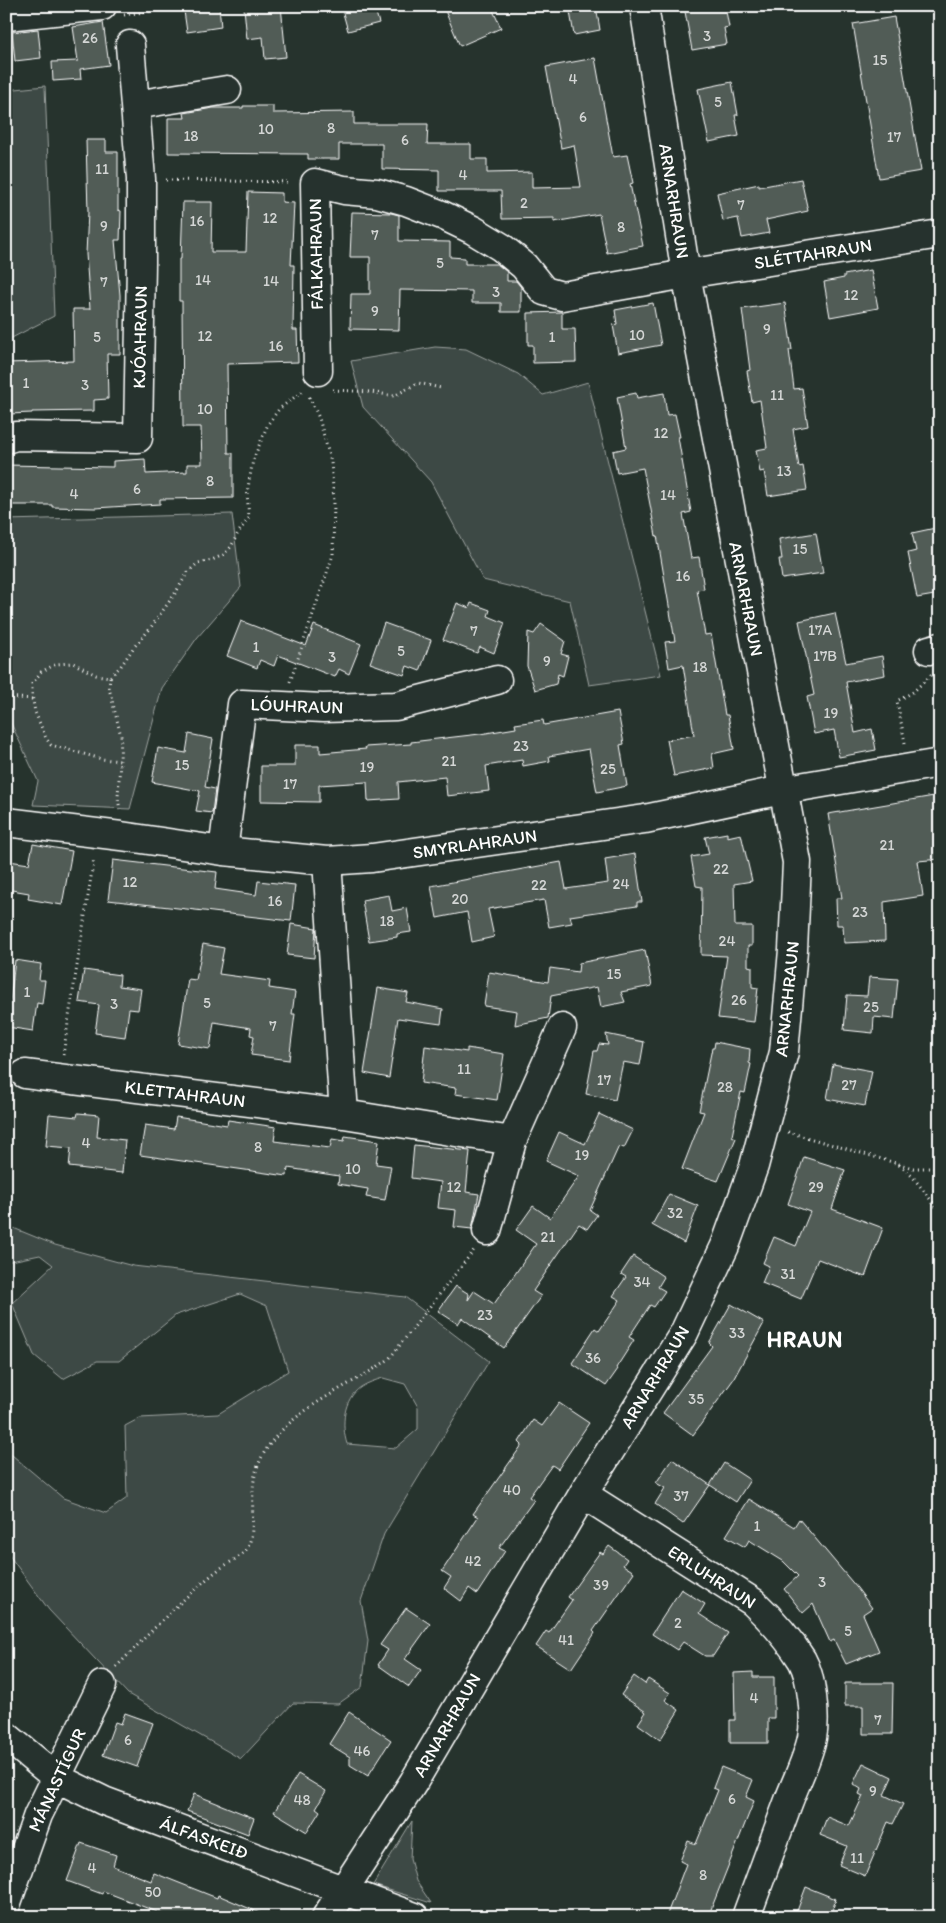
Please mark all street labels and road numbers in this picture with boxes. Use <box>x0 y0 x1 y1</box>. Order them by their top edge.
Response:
street label: ARNARHRAUN <box>654 142 694 260</box>
street label: FÁLKAHRAUN <box>304 198 328 310</box>
street label: SLÉTTAHRAUN <box>752 234 874 274</box>
street label: KJÓAHRAUN <box>128 285 152 389</box>
street label: ARNARHRAUN <box>724 540 768 658</box>
street label: LÓUHRAUN <box>250 693 344 719</box>
street label: SMYRLAHRAUN <box>411 824 539 864</box>
street label: ARNARHRAUN <box>770 940 804 1058</box>
street label: KLETTAHRAUN <box>123 1076 247 1112</box>
street label: ARNARHRAUN <box>616 1321 694 1433</box>
street label: ERLUHRAUN <box>664 1540 760 1614</box>
street label: ARNARHRAUN <box>408 1669 486 1781</box>
street label: MÁNASTÍGUR <box>23 1725 91 1835</box>
street label: ÁLFASKEIÐ <box>157 1812 251 1864</box>

